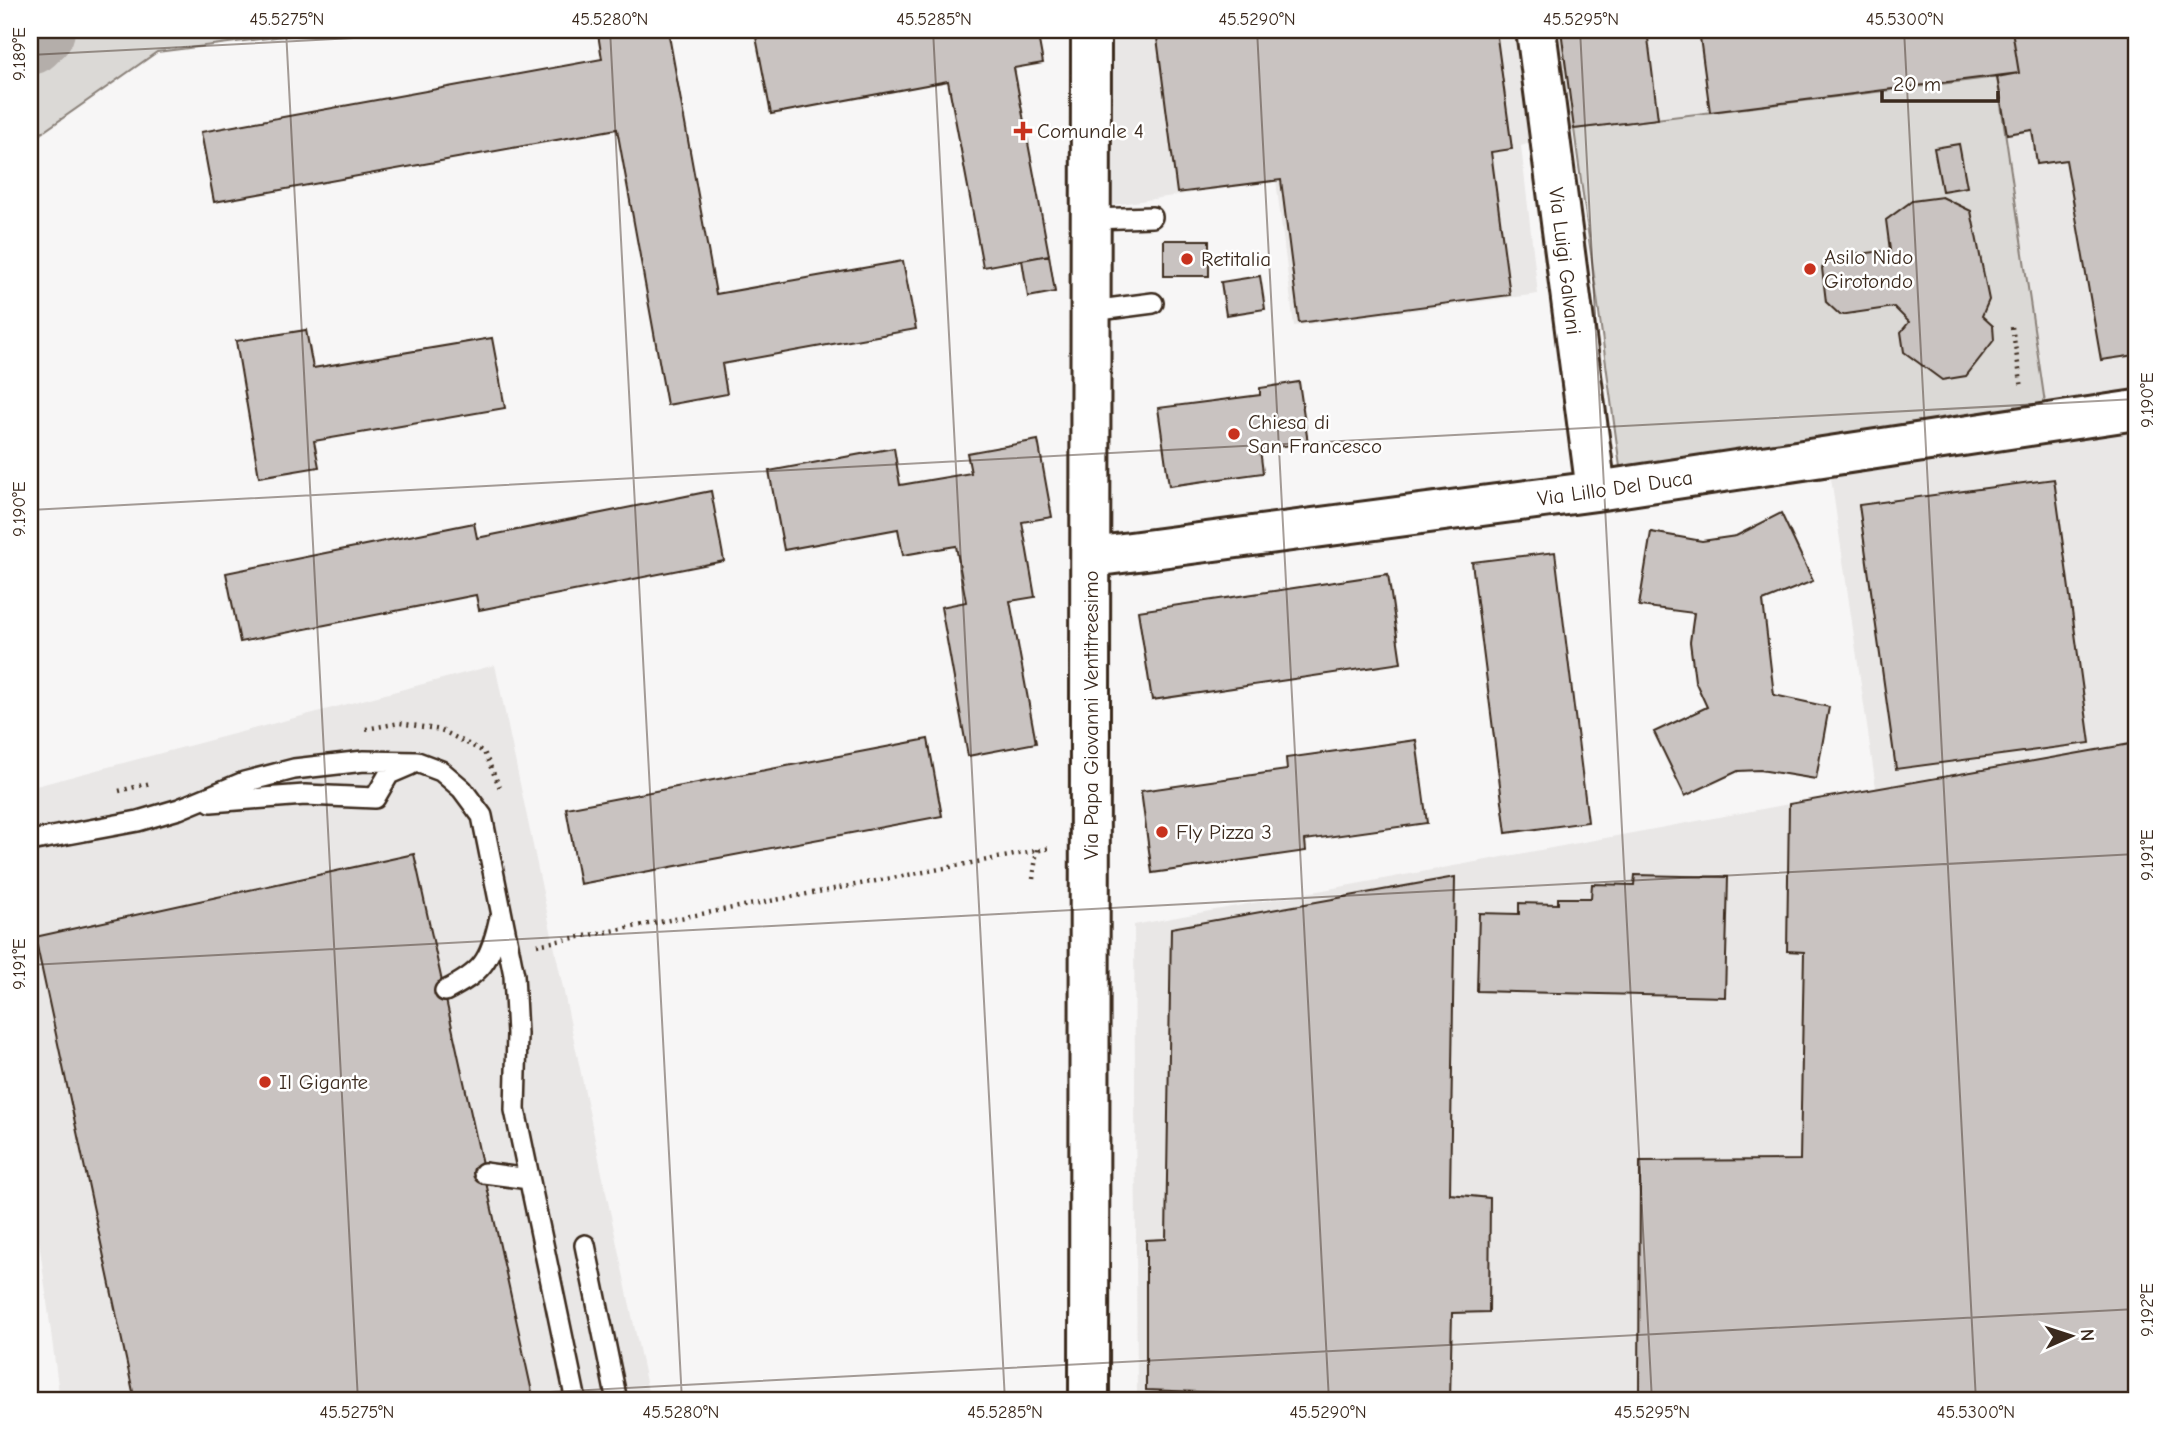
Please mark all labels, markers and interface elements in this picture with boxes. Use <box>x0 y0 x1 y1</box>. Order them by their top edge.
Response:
text: 45.5275°N <box>250 9 324 30</box>
text: 45.5280°N <box>572 9 648 30</box>
text: 45.5285°N <box>896 9 972 30</box>
text: 45.5290°N <box>1218 9 1296 30</box>
text: 45.5295°N <box>1543 9 1619 30</box>
text: 45.5300°N <box>1866 9 1944 30</box>
text: 9.189°E <box>9 27 30 81</box>
scale bar <box>1882 60 1998 104</box>
text: 20 m <box>1893 72 1941 96</box>
place label: Comunale 4 <box>1037 119 1144 143</box>
marker: Comunale 4 <box>1015 123 1031 139</box>
street label: Via Luigi Galvani <box>1544 186 1586 336</box>
place label: Asilo Nido Girotondo <box>1824 245 1913 293</box>
place label: Retitalia <box>1201 247 1271 271</box>
marker: Retitalia <box>1179 251 1195 267</box>
marker: Asilo Nido Girotondo <box>1802 261 1818 277</box>
text: 9.190°E <box>2137 372 2158 428</box>
place label: Chiesa di San Francesco <box>1248 410 1382 458</box>
marker: Chiesa di San Francesco <box>1226 426 1242 442</box>
street label: Via Lillo Del Duca <box>1536 465 1694 511</box>
text: 9.190°E <box>9 481 30 537</box>
street label: Via Papa Giovanni Ventitreesimo <box>1079 570 1103 860</box>
place label: Fly Pizza 3 <box>1176 820 1272 844</box>
marker: Fly Pizza 3 <box>1154 824 1170 840</box>
text: 9.191°E <box>2137 829 2158 881</box>
text: 9.191°E <box>9 938 30 990</box>
place label: Il Gigante <box>279 1070 368 1094</box>
marker: Il Gigante <box>257 1074 273 1090</box>
text: 9.192°E <box>2137 1283 2158 1337</box>
north arrow <box>2036 1302 2106 1372</box>
text: N <box>2076 1328 2098 1342</box>
text: 45.5275°N <box>320 1402 394 1423</box>
text: 45.5280°N <box>643 1402 719 1423</box>
text: 45.5285°N <box>967 1402 1043 1423</box>
text: 45.5290°N <box>1289 1402 1367 1423</box>
text: 45.5295°N <box>1614 1402 1690 1423</box>
text: 45.5300°N <box>1937 1402 2015 1423</box>

